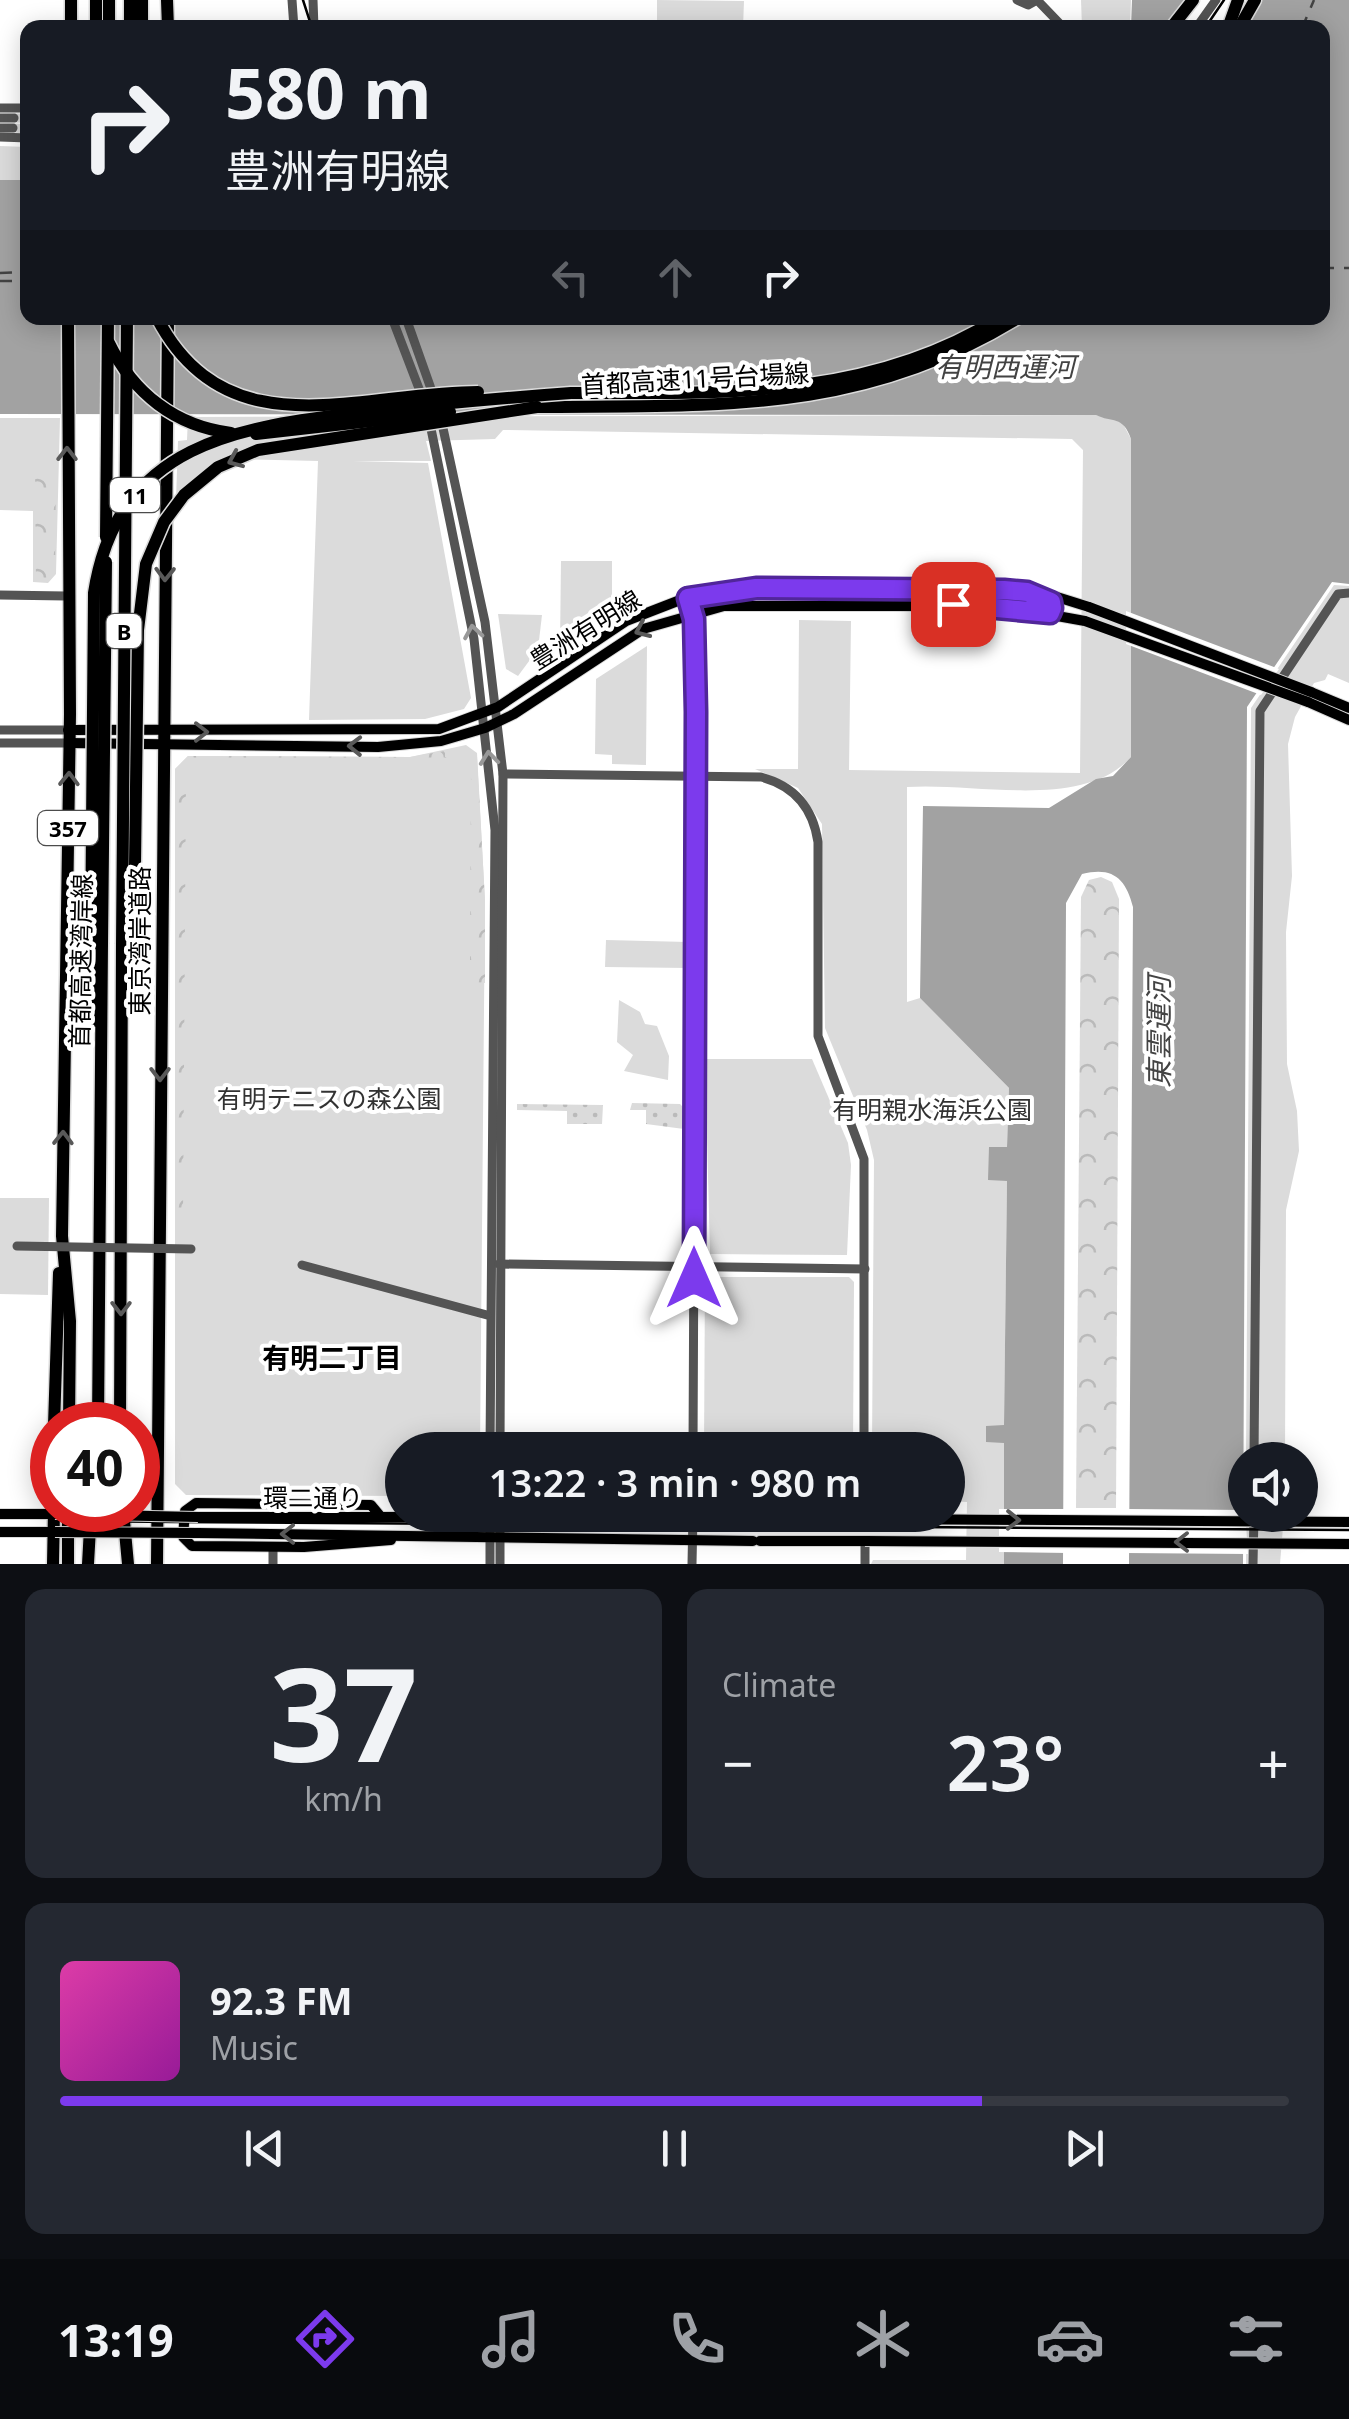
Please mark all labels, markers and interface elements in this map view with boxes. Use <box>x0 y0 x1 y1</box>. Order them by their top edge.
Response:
text: 580 m <box>225 44 432 140</box>
icon: right <box>60 60 190 190</box>
text: 豊洲有明線 <box>225 139 450 200</box>
icon: left <box>543 250 598 305</box>
icon: ahead <box>648 250 703 305</box>
icon: right <box>753 250 808 305</box>
water label: 有明西運河 <box>935 347 1080 385</box>
street label: 首都高速11号台場線 <box>580 355 810 401</box>
one-way arrow <box>56 445 78 460</box>
one-way arrow <box>227 448 245 468</box>
road number: 11 <box>110 478 160 512</box>
pin <box>911 562 996 647</box>
one-way arrow <box>154 566 176 582</box>
icon: arrive <box>926 577 981 632</box>
street label: 豊洲有明線 <box>523 581 647 677</box>
road number: B <box>106 614 142 648</box>
one-way arrow <box>634 618 652 638</box>
one-way arrow <box>463 623 484 640</box>
one-way arrow <box>193 721 209 742</box>
one-way arrow <box>347 736 363 757</box>
one-way arrow <box>479 749 500 765</box>
one-way arrow <box>58 770 80 786</box>
road number: 357 <box>38 811 98 845</box>
street label: 東京湾岸道路 <box>122 866 156 1016</box>
street label: 首都高速湾岸線 <box>61 873 99 1049</box>
water label: 東雲運河 <box>1139 971 1177 1088</box>
one-way arrow <box>149 1066 171 1082</box>
park label: 有明テニスの森公園 <box>216 1081 442 1115</box>
park label: 有明親水海浜公園 <box>832 1092 1032 1126</box>
one-way arrow <box>53 1130 74 1146</box>
position arrow <box>642 1226 746 1330</box>
one-way arrow <box>110 1302 132 1317</box>
district label: 有明二丁目 <box>262 1338 402 1376</box>
speed limit sign: 40 <box>30 1402 160 1532</box>
map controls <box>1228 1442 1318 1532</box>
button: sound <box>1228 1442 1318 1532</box>
text: 13:22 · 3 min · 980 m <box>489 1456 861 1508</box>
street label: 環二通り <box>263 1480 363 1514</box>
one-way arrow <box>1006 1510 1022 1531</box>
one-way arrow <box>279 1523 294 1545</box>
one-way arrow <box>1173 1531 1188 1553</box>
text: 37 <box>269 1623 418 1800</box>
text: Climate <box>722 1663 836 1706</box>
text: 23° <box>947 1711 1064 1813</box>
text: − <box>722 1725 753 1800</box>
text: + <box>1258 1725 1289 1800</box>
text: km/h <box>304 1777 383 1820</box>
text: 92.3 FM <box>210 1974 352 2026</box>
text: Music <box>210 2026 298 2069</box>
icon: previous <box>237 2121 292 2176</box>
icon: pause <box>647 2121 702 2176</box>
icon: next <box>1057 2121 1112 2176</box>
icon: directions <box>290 2304 360 2374</box>
icon: music <box>476 2304 546 2374</box>
icon: phone <box>662 2304 732 2374</box>
icon: climate <box>848 2304 918 2374</box>
icon: car <box>1035 2304 1105 2374</box>
icon: filters <box>1221 2304 1291 2374</box>
text: 13:19 <box>58 2309 174 2370</box>

